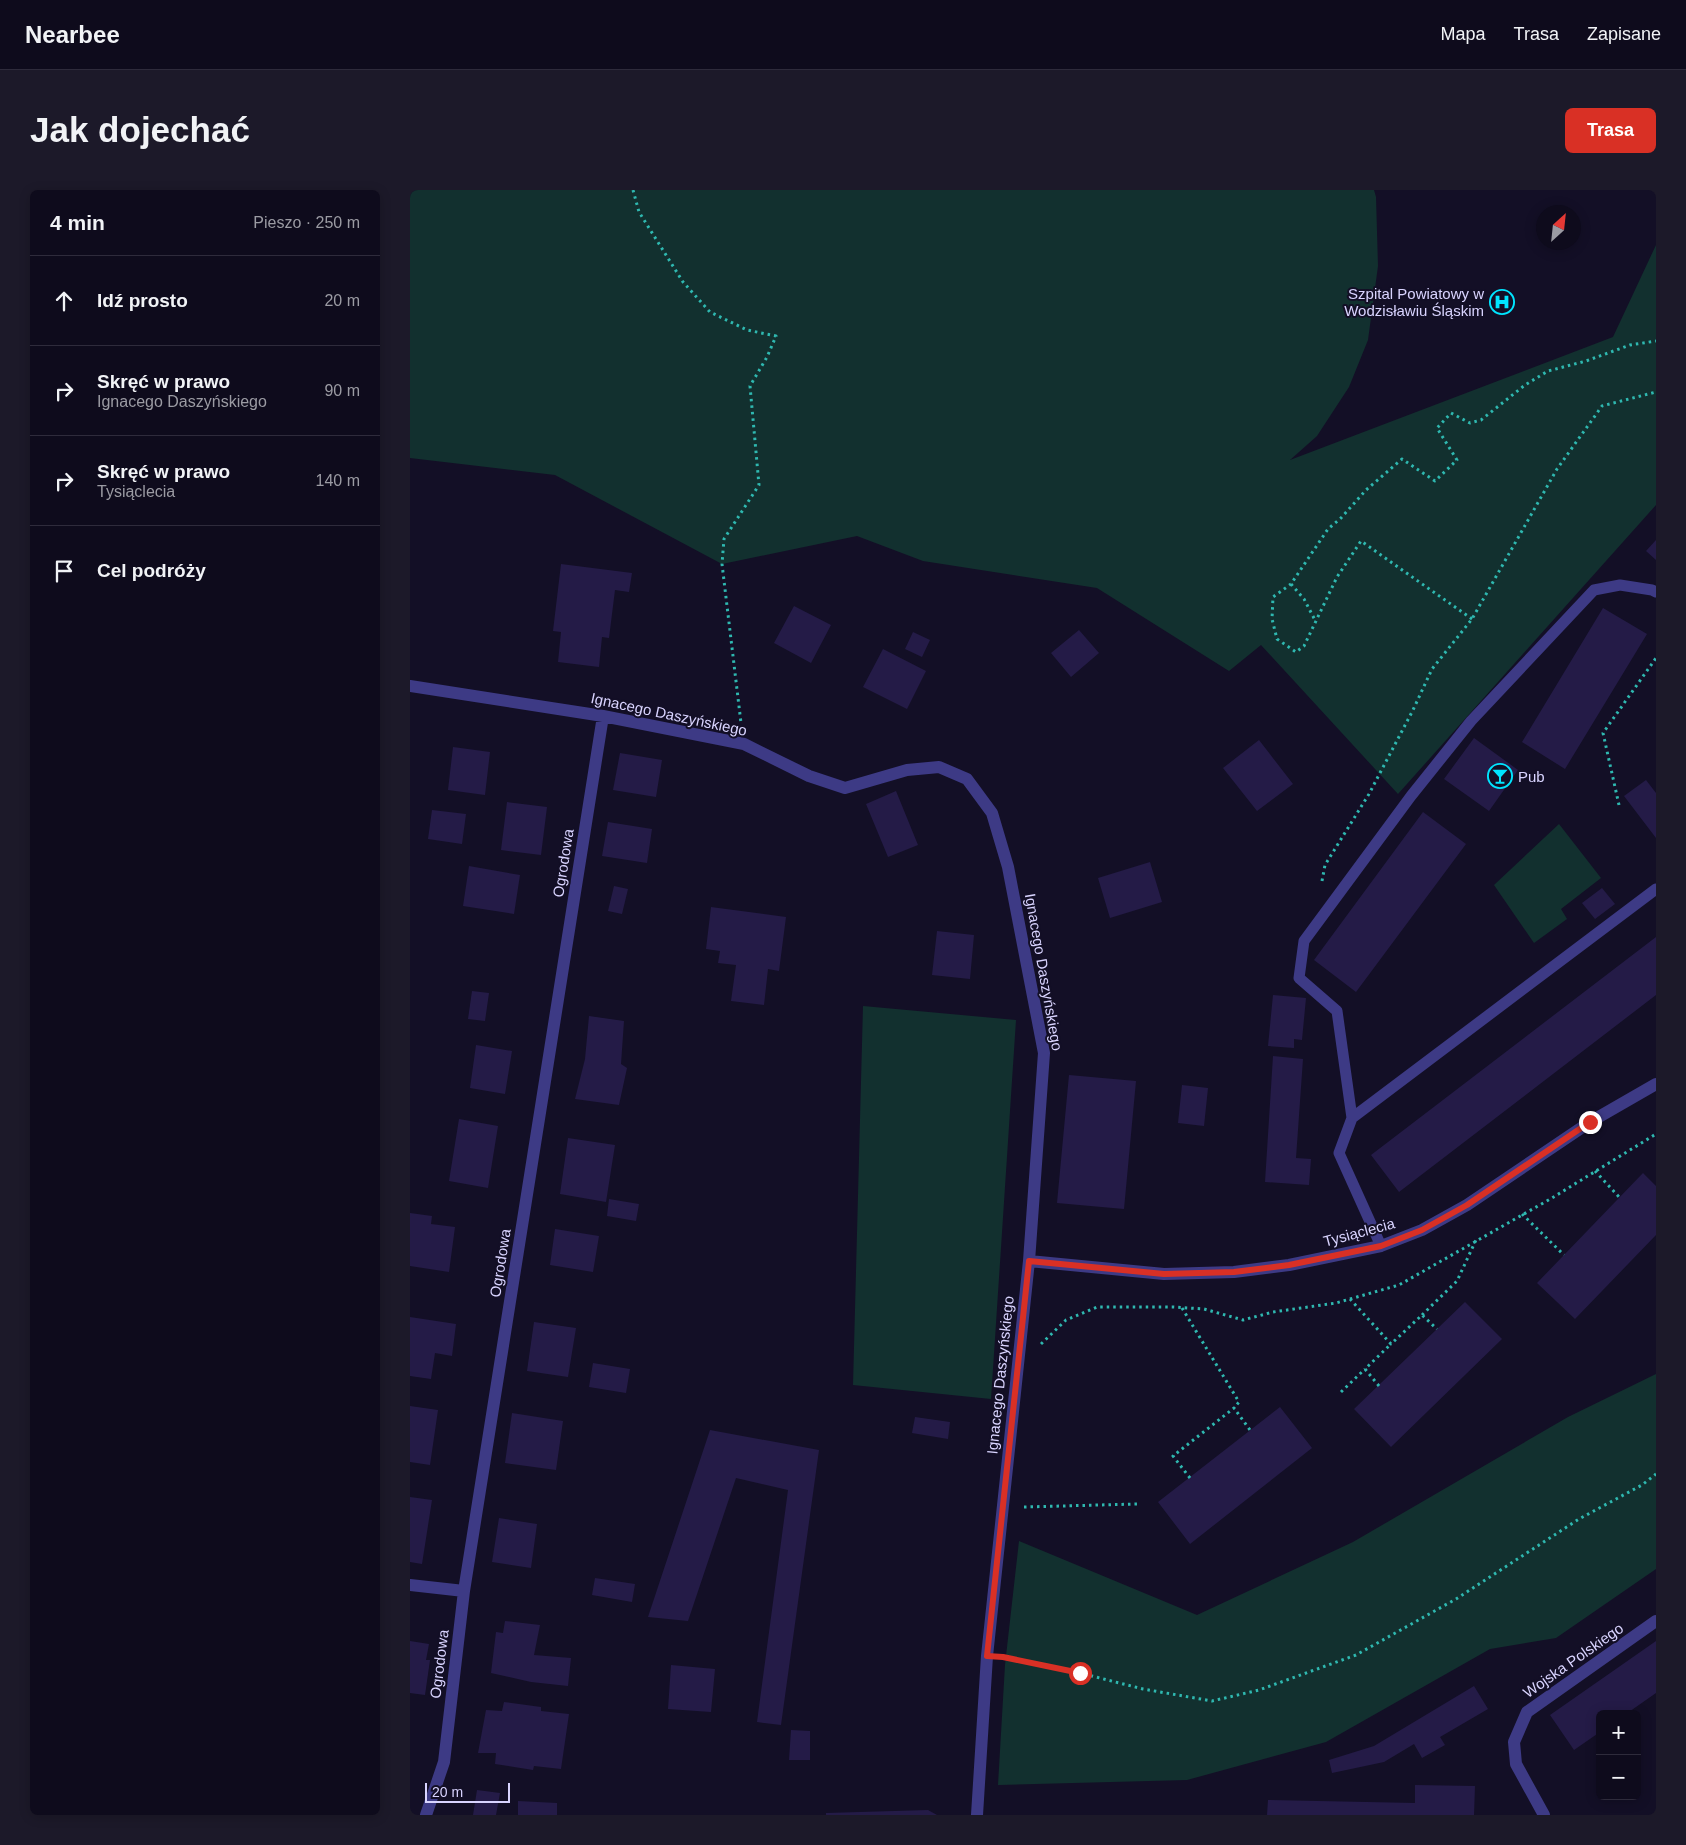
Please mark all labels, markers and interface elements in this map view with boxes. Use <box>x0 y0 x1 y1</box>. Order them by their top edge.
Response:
text: Nearbee <box>25 21 120 48</box>
text: Mapa <box>1441 24 1486 44</box>
text: Trasa <box>1514 24 1559 44</box>
text: Zapisane <box>1587 24 1661 44</box>
button: Trasa <box>1565 108 1656 153</box>
text: Jak dojechać <box>30 110 250 149</box>
north arrow <box>1536 205 1581 250</box>
text: 4 min <box>50 211 105 234</box>
text: Pieszo · 250 m <box>253 214 360 231</box>
place label: Szpital Powiatowy w Wodzisławiu Śląskim <box>1344 285 1484 319</box>
icon: ahead <box>50 287 78 315</box>
hospital icon: Szpital Powiatowy w Wodzisławiu Śląskim <box>1489 289 1515 315</box>
text: Idź prosto <box>97 290 188 311</box>
text: 20 m <box>324 292 360 309</box>
text: Skręć w prawo <box>97 371 230 392</box>
icon: right <box>50 377 78 405</box>
text: 90 m <box>324 382 360 399</box>
text: Ignacego Daszyńskiego <box>97 393 267 410</box>
text: Skręć w prawo <box>97 461 230 482</box>
icon: right <box>50 467 78 495</box>
text: 140 m <box>316 472 360 489</box>
text: Tysiąclecia <box>97 483 175 500</box>
icon: arrive <box>50 557 78 585</box>
text: Cel podróży <box>97 560 206 581</box>
street label: Ignacego Daszyńskiego <box>589 689 749 739</box>
bar icon: Pub <box>1487 763 1513 789</box>
place label: Pub <box>1518 768 1545 785</box>
street label: Ogrodowa <box>549 827 577 899</box>
street label: Ignacego Daszyńskiego <box>1022 892 1066 1052</box>
route end <box>1579 1111 1602 1134</box>
street label: Tysiąclecia <box>1321 1214 1397 1250</box>
street label: Ogrodowa <box>486 1227 514 1299</box>
street label: Ignacego Daszyńskiego <box>983 1295 1017 1455</box>
street label: Wojska Polskiego <box>1520 1619 1626 1701</box>
street label: Ogrodowa <box>426 1628 452 1699</box>
route start <box>1069 1662 1092 1685</box>
map controls <box>1596 1710 1641 1800</box>
button: + <box>1596 1710 1641 1755</box>
button: − <box>1596 1755 1641 1800</box>
scale bar <box>425 1780 510 1803</box>
text: 20 m <box>432 1784 463 1800</box>

